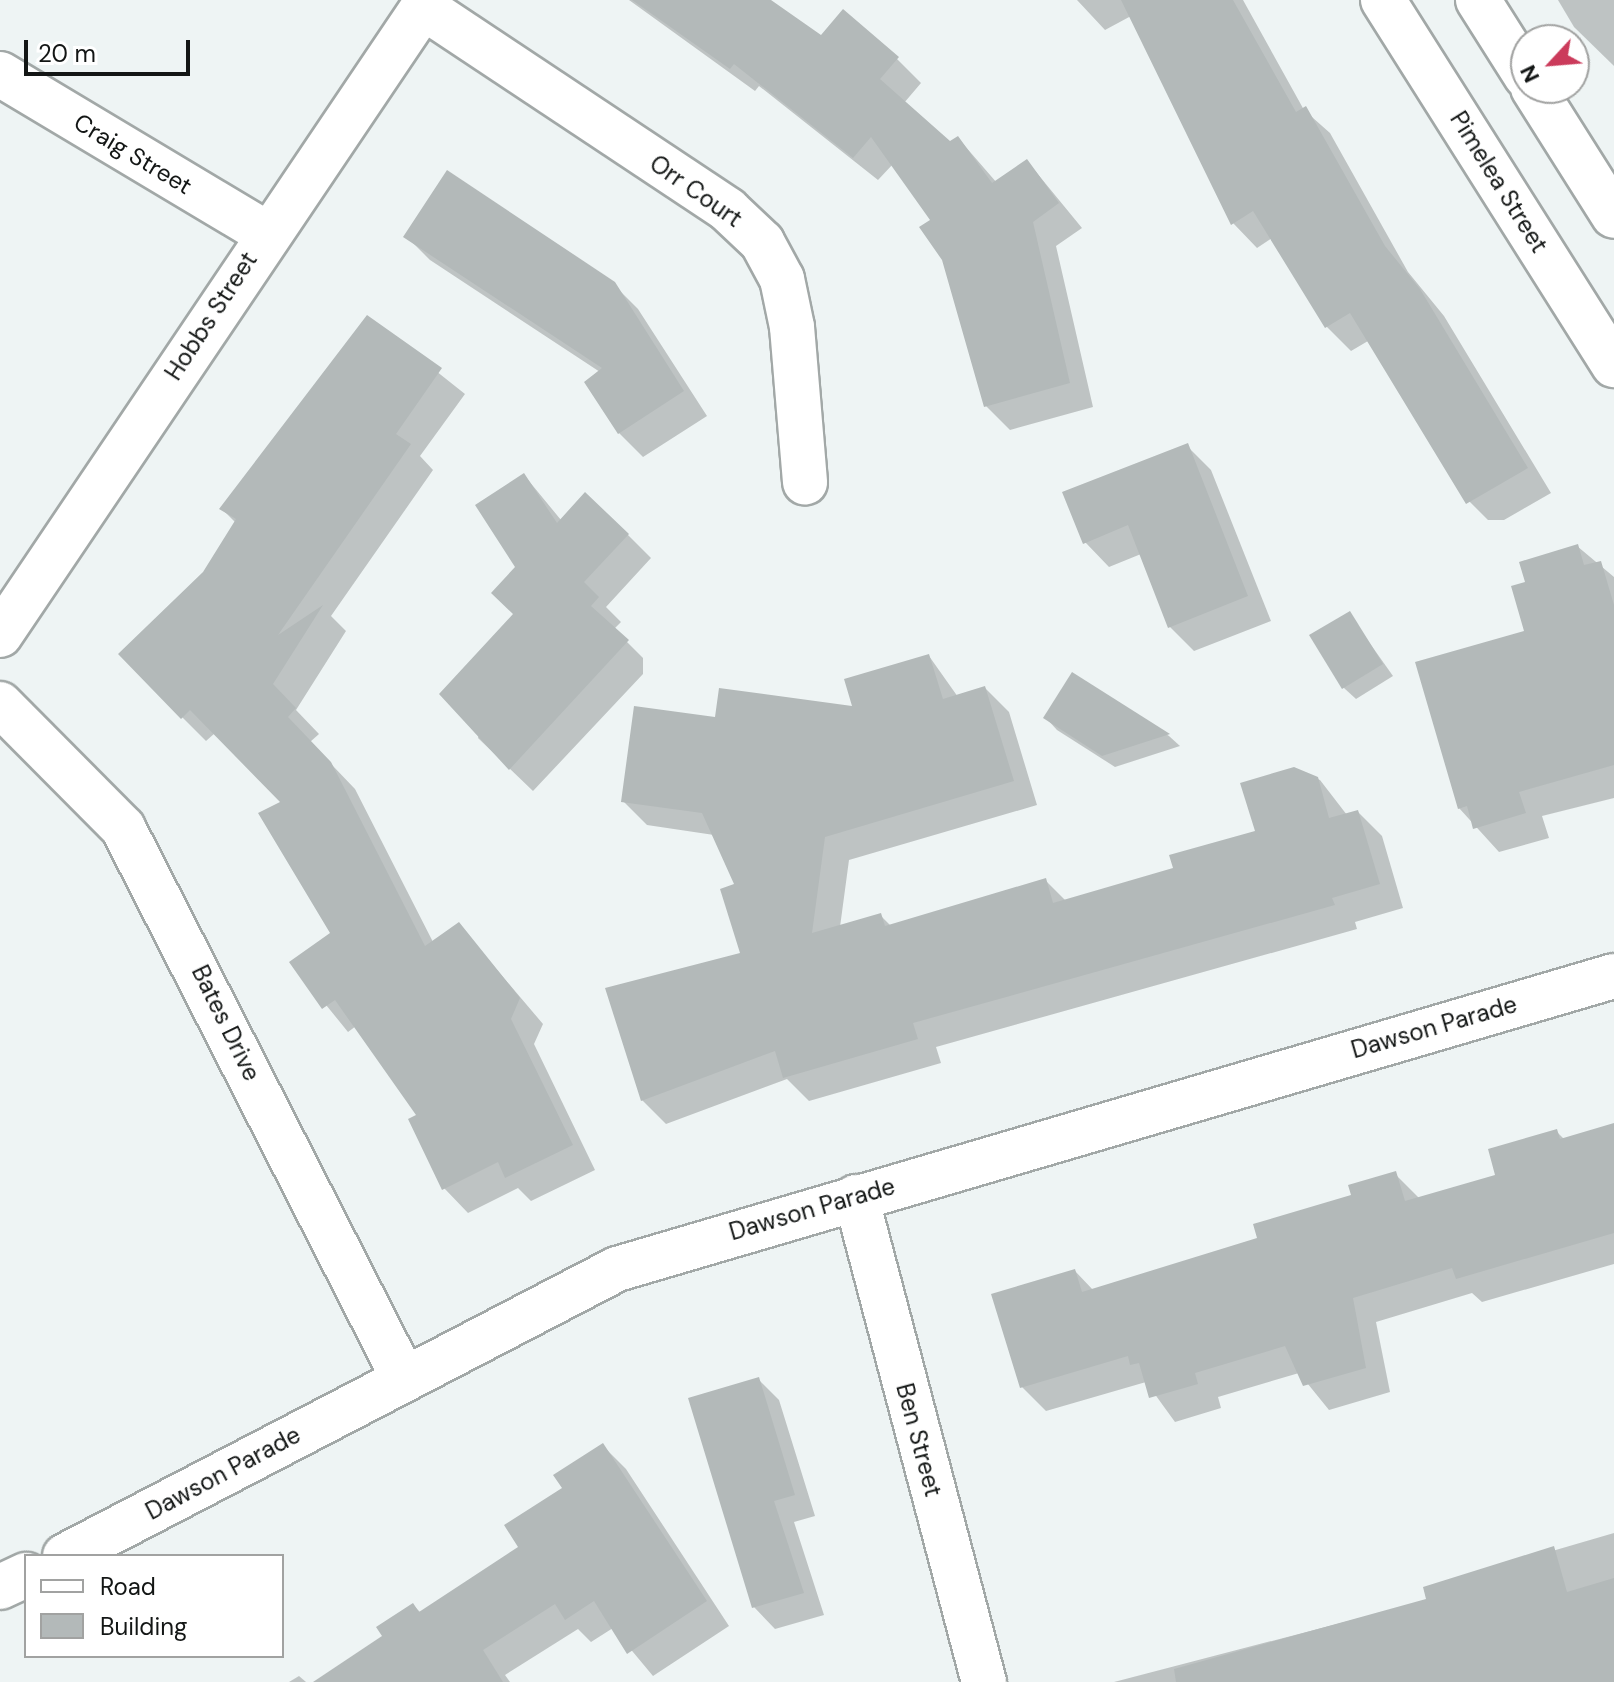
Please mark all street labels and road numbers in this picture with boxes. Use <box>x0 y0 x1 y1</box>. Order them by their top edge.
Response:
street label: Pimelea Street <box>1444 106 1554 258</box>
street label: Craig Street <box>69 107 197 201</box>
street label: Orr Court <box>644 149 748 233</box>
street label: Hobbs Street <box>159 246 263 386</box>
street label: Bates Drive <box>186 960 266 1086</box>
street label: Dawson Parade <box>1348 990 1520 1064</box>
street label: Dawson Parade <box>726 1172 898 1246</box>
street label: Ben Street <box>890 1380 948 1500</box>
street label: Dawson Parade <box>141 1420 305 1526</box>

